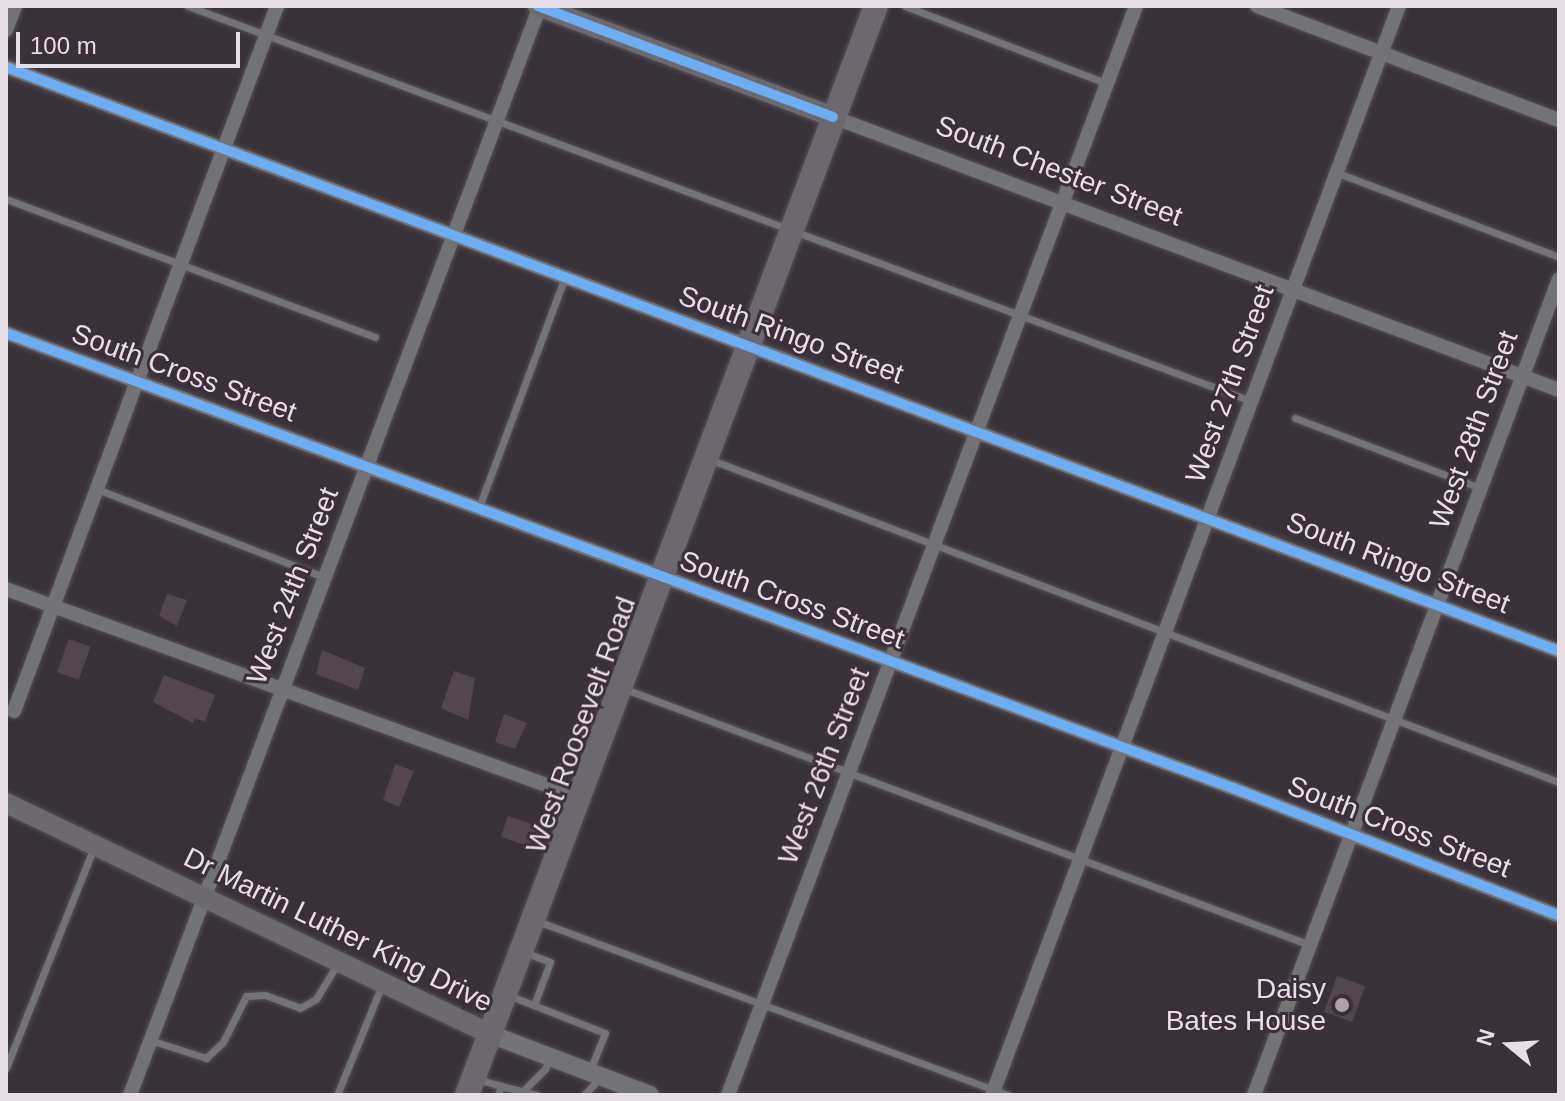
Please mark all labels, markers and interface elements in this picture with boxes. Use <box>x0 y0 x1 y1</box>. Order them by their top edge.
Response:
scale bar <box>20 16 244 66</box>
text: 100 m <box>30 32 97 59</box>
street label: South Chester Street <box>931 108 1187 234</box>
street label: South Ringo Street <box>674 279 908 391</box>
street label: West 27th Street <box>1179 281 1281 487</box>
street label: South Cross Street <box>67 317 301 429</box>
street label: West 28th Street <box>1423 327 1525 533</box>
street label: West 24th Street <box>240 483 346 689</box>
street label: South Ringo Street <box>1282 505 1514 621</box>
street label: South Cross Street <box>675 544 909 656</box>
street label: West Roosevelt Road <box>519 592 643 858</box>
street label: West 26th Street <box>771 663 877 869</box>
street label: South Cross Street <box>1283 769 1515 885</box>
street label: Dr Martin Luther King Drive <box>178 841 498 1019</box>
place label: Daisy Bates House <box>1166 972 1326 1038</box>
marker: Daisy Bates House <box>1333 996 1351 1014</box>
north arrow <box>1469 1005 1549 1085</box>
text: N <box>1471 1026 1500 1049</box>

